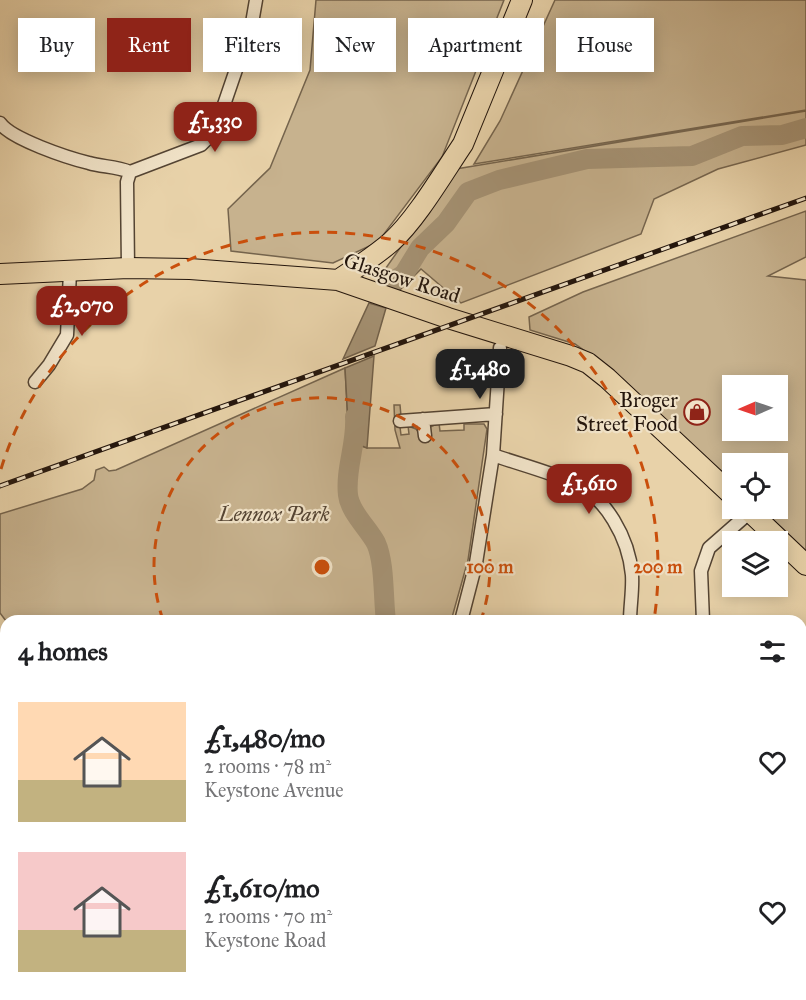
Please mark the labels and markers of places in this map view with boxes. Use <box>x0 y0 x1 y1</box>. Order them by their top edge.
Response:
pin: £1,330 <box>166 102 264 153</box>
pin: £2,070 <box>33 286 131 337</box>
pin: £1,480 <box>431 349 529 400</box>
place label: Broger Street Food <box>576 387 678 437</box>
shop icon: Broger Street Food <box>682 397 712 427</box>
pin: £1,610 <box>540 464 638 515</box>
centre of rings <box>312 557 332 577</box>

